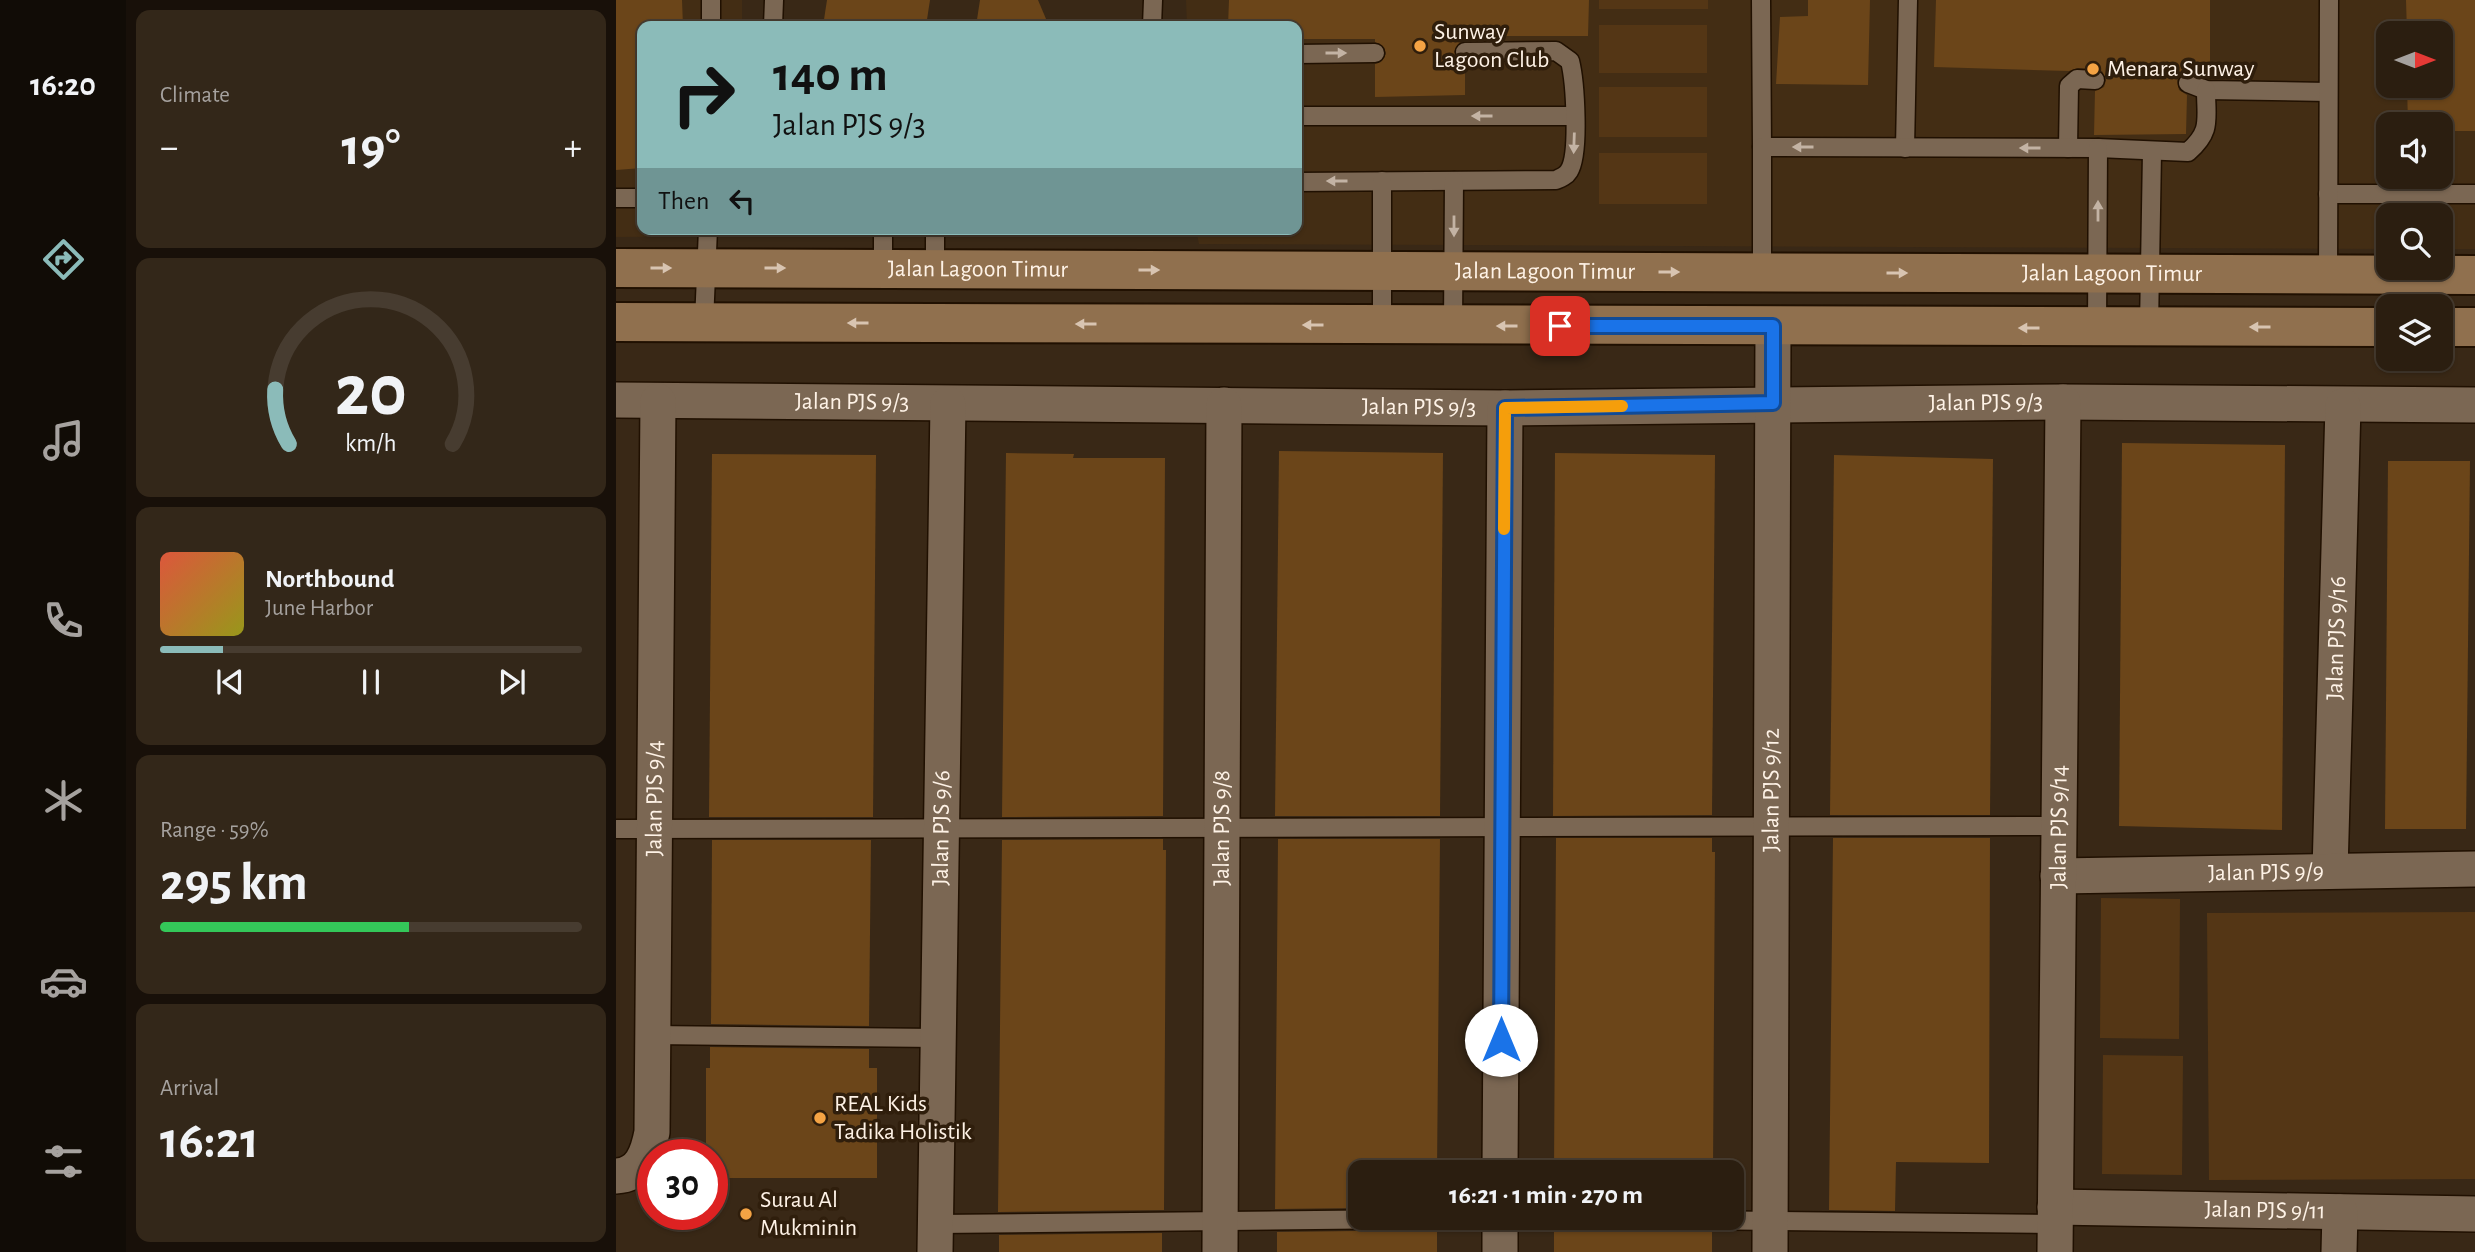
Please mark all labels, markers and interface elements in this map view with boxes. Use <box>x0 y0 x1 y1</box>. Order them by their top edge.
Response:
place label: Sunway Lagoon Club <box>1434 20 1549 72</box>
north arrow <box>2376 21 2454 98</box>
map controls <box>2376 21 2453 371</box>
marker: Sunway Lagoon Club <box>1412 38 1428 54</box>
one-way arrow <box>1325 47 1347 59</box>
icon: right <box>658 49 749 140</box>
text: 140 m <box>773 51 888 100</box>
place label: Menara Sunway <box>2107 57 2254 81</box>
marker: Menara Sunway <box>2085 61 2101 77</box>
text: 16:20 <box>30 69 96 101</box>
text: Climate <box>160 84 230 107</box>
text: Jalan PJS 9/3 <box>773 109 926 141</box>
one-way arrow <box>1471 110 1493 122</box>
button: sound <box>2376 112 2453 189</box>
text: 19° <box>341 122 401 174</box>
text: − <box>160 129 178 167</box>
text: + <box>564 129 582 167</box>
one-way arrow <box>1568 132 1580 154</box>
one-way arrow <box>1791 141 1813 153</box>
one-way arrow <box>2019 142 2041 154</box>
one-way arrow <box>1325 175 1347 187</box>
icon: left <box>723 182 761 220</box>
text: Then <box>658 188 709 214</box>
one-way arrow <box>2092 200 2104 222</box>
button: search <box>2376 203 2453 280</box>
one-way arrow <box>1448 215 1460 237</box>
icon: directions <box>39 235 88 284</box>
street label: Jalan Lagoon Timur <box>888 257 1068 282</box>
street label: Jalan Lagoon Timur <box>1455 259 1635 284</box>
street label: Jalan Lagoon Timur <box>2022 261 2202 286</box>
one-way arrow <box>651 262 673 274</box>
one-way arrow <box>764 262 786 274</box>
one-way arrow <box>1139 264 1161 276</box>
one-way arrow <box>1658 266 1680 278</box>
one-way arrow <box>1886 267 1908 279</box>
button: layers <box>2376 294 2453 371</box>
pin <box>1530 296 1590 356</box>
icon: arrive <box>1541 307 1579 345</box>
one-way arrow <box>847 317 869 329</box>
one-way arrow <box>1075 318 1097 330</box>
one-way arrow <box>1302 319 1324 331</box>
one-way arrow <box>1496 320 1518 331</box>
one-way arrow <box>2249 321 2271 333</box>
one-way arrow <box>2017 322 2039 334</box>
text: 20 <box>335 356 407 429</box>
street label: Jalan PJS 9/3 <box>795 390 909 415</box>
street label: Jalan PJS 9/3 <box>1929 390 2043 415</box>
street label: Jalan PJS 9/3 <box>1362 395 1476 420</box>
icon: music <box>39 416 88 465</box>
text: km/h <box>345 430 397 455</box>
text: Northbound <box>265 566 394 592</box>
street label: Jalan PJS 9/16 <box>2323 576 2350 700</box>
icon: phone <box>39 596 88 645</box>
text: June Harbor <box>265 597 373 620</box>
icon: previous <box>211 663 249 701</box>
icon: pause <box>352 663 390 701</box>
icon: next <box>493 663 531 701</box>
street label: Jalan PJS 9/12 <box>1759 728 1784 852</box>
street label: Jalan PJS 9/4 <box>642 740 667 856</box>
street label: Jalan PJS 9/14 <box>2046 765 2072 889</box>
street label: Jalan PJS 9/6 <box>929 770 954 886</box>
street label: Jalan PJS 9/8 <box>1210 770 1234 886</box>
icon: climate <box>39 776 88 825</box>
text: Range · 59% <box>160 819 269 842</box>
text: 295 km <box>160 857 308 909</box>
street label: Jalan PJS 9/9 <box>2208 860 2324 885</box>
icon: car <box>39 957 88 1006</box>
position arrow <box>1464 1003 1538 1077</box>
text: Arrival <box>160 1077 219 1100</box>
place label: REAL Kids Tadika Holistik <box>834 1092 972 1144</box>
marker: REAL Kids Tadika Holistik <box>812 1110 828 1126</box>
text: 16:21 <box>160 1115 259 1167</box>
icon: filters <box>39 1137 88 1186</box>
speed limit sign: 30 <box>637 1139 728 1230</box>
text: 16:21 · 1 min · 270 m <box>1449 1182 1643 1208</box>
place label: Surau Al Mukminin <box>760 1188 857 1240</box>
street label: Jalan PJS 9/11 <box>2204 1197 2326 1224</box>
marker: Surau Al Mukminin <box>738 1206 754 1222</box>

